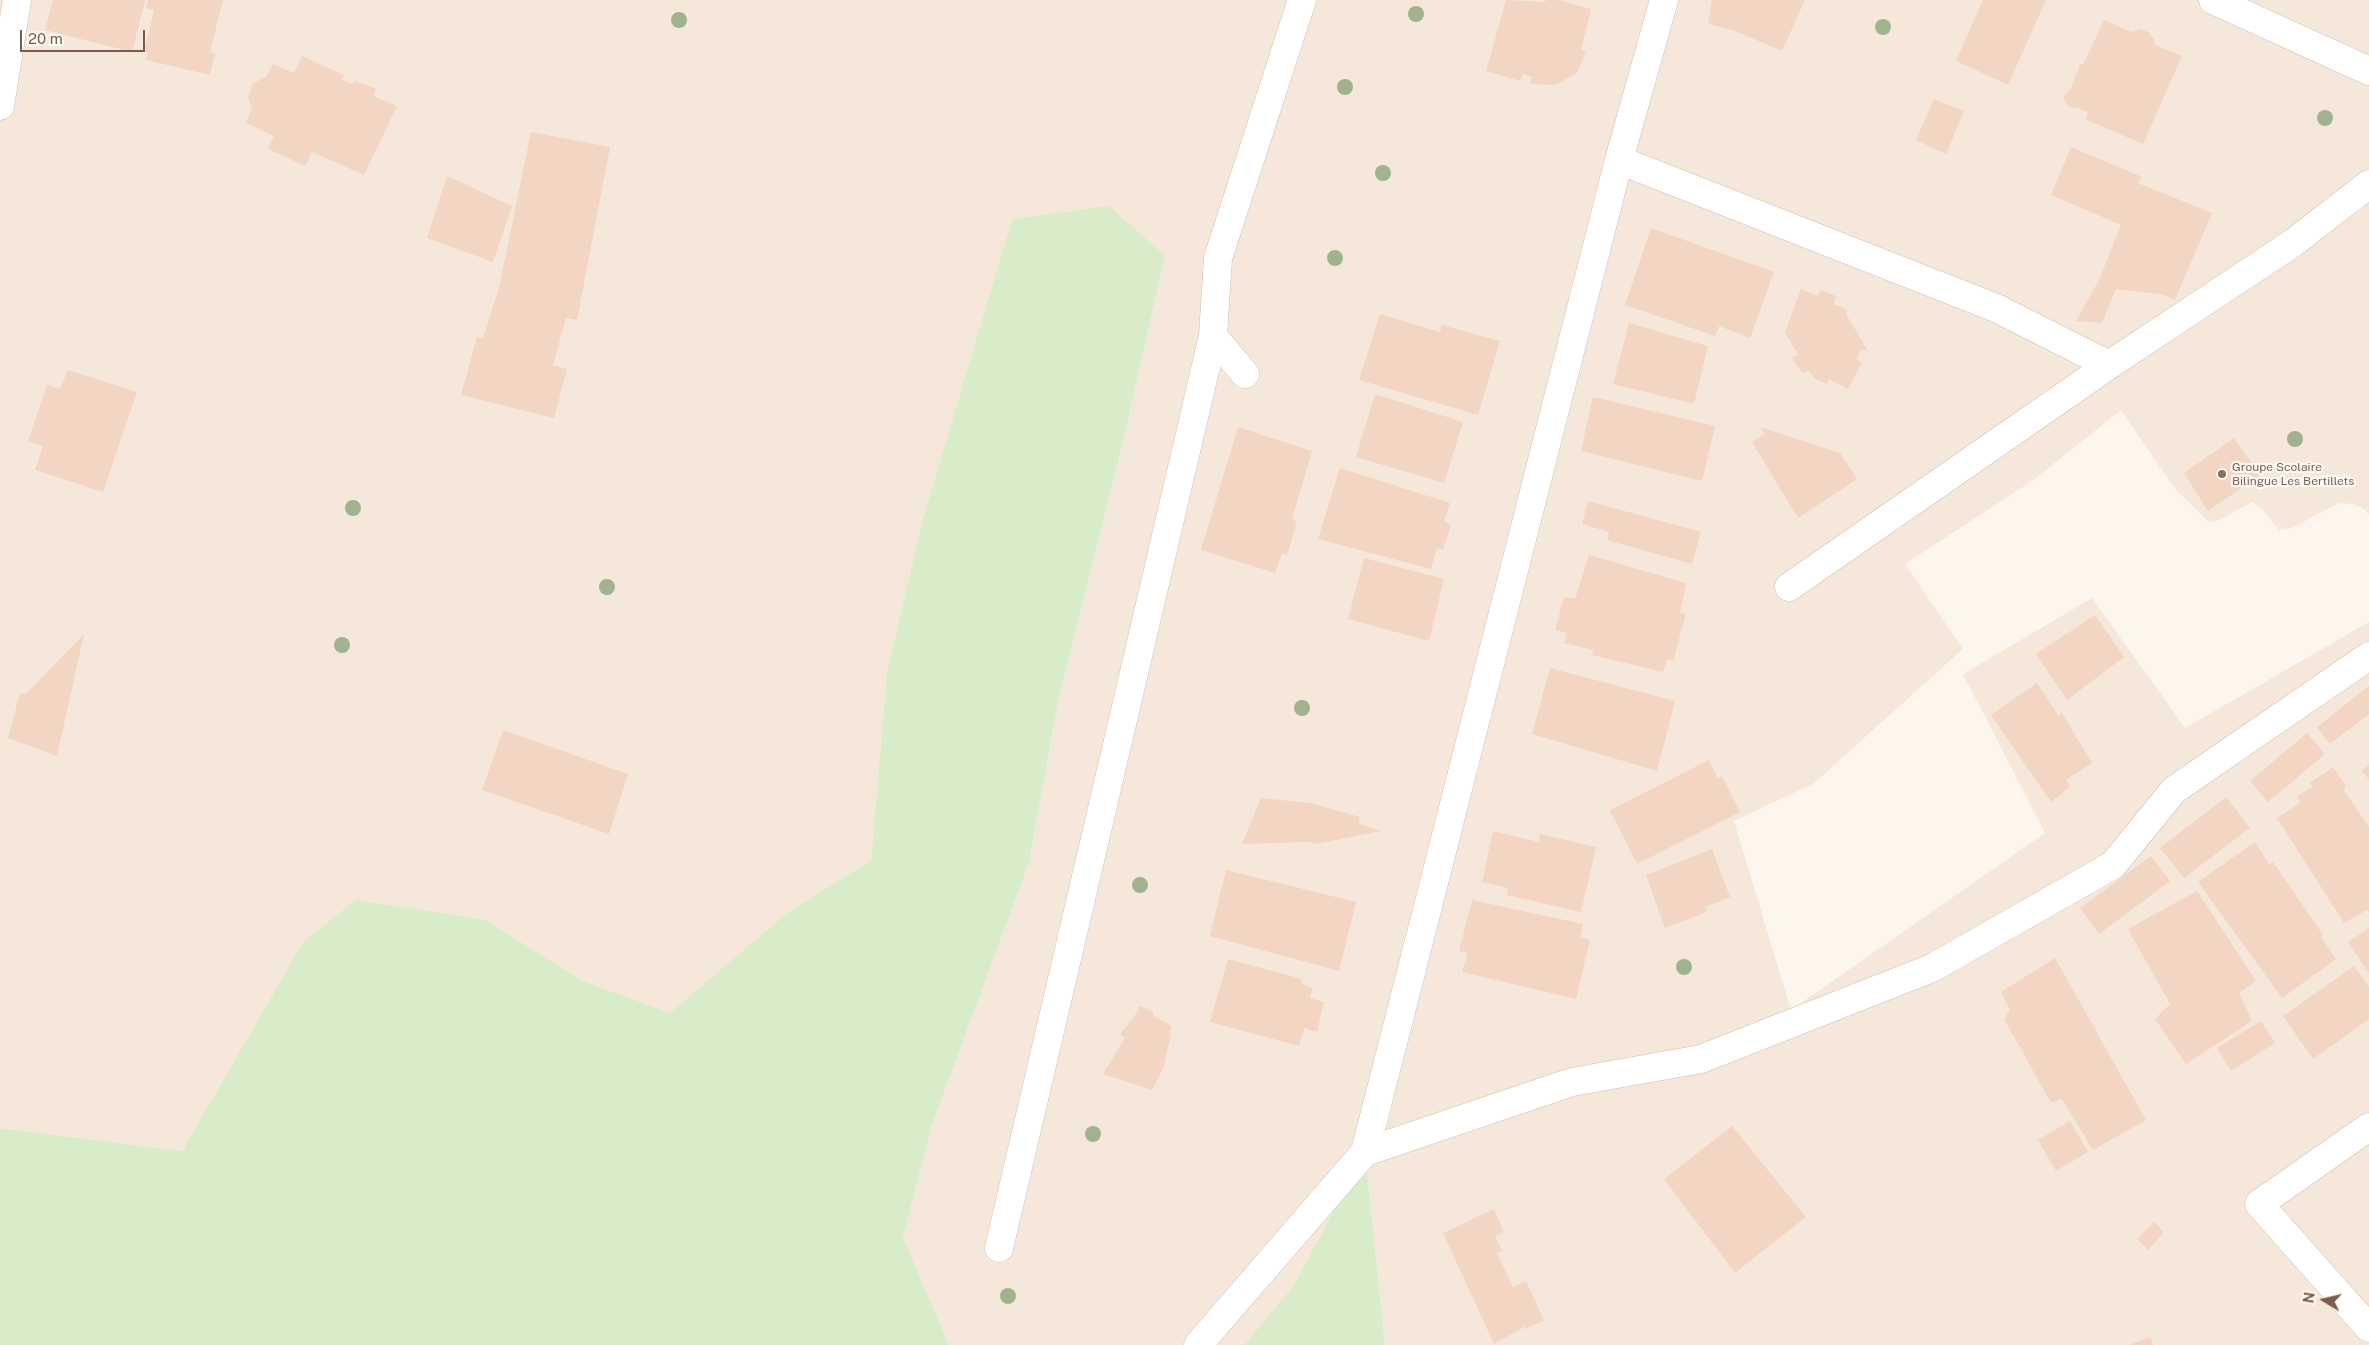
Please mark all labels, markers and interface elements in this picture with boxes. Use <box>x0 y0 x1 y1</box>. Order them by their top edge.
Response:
scale bar <box>22 20 148 52</box>
text: 20 m <box>28 30 63 47</box>
place label: Groupe Scolaire Bilingue Les Bertillets <box>2232 460 2354 488</box>
marker: Groupe Scolaire Bilingue Les Bertillets <box>2216 468 2228 480</box>
north arrow <box>2299 1275 2349 1325</box>
text: N <box>2300 1291 2318 1304</box>

